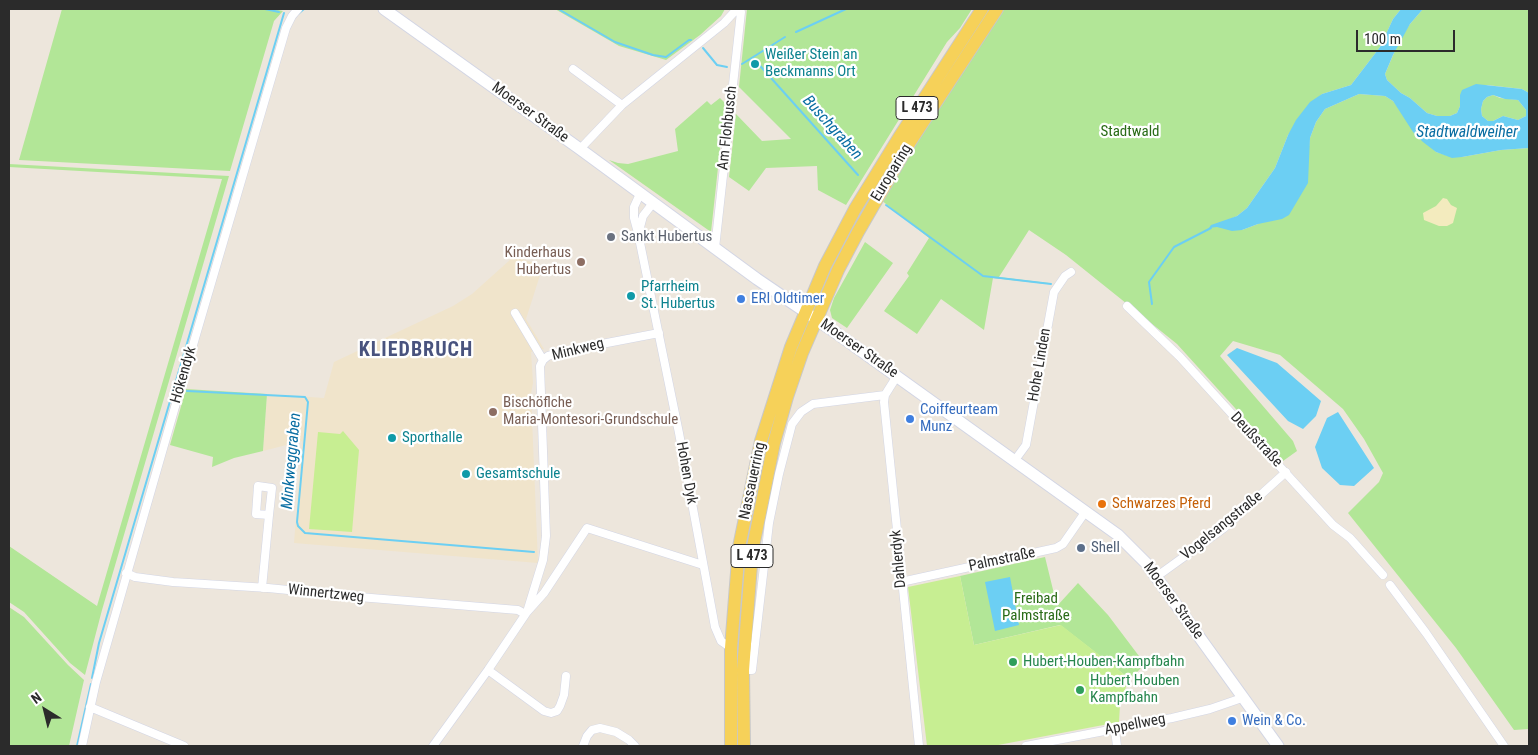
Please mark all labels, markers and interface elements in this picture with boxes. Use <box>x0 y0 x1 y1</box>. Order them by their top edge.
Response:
scale bar <box>1358 20 1457 52</box>
text: 100 m <box>1364 30 1401 48</box>
place label: Weißer Stein an Beckmanns Ort <box>765 46 857 81</box>
marker: Weißer Stein an Beckmanns Ort <box>749 58 761 70</box>
street label: Moerser Straße <box>488 79 572 147</box>
street label: Am Flohbusch <box>715 85 741 171</box>
water label: Buschgraben <box>798 92 866 164</box>
road number: L 473 <box>896 96 938 120</box>
park label: Stadtwald <box>1100 123 1160 141</box>
water label: Stadtwaldweiher <box>1416 123 1518 143</box>
street label: Europaring <box>868 141 916 205</box>
place label: Sankt Hubertus <box>621 228 712 246</box>
marker: Sankt Hubertus <box>605 231 617 243</box>
place label: Kinderhaus Hubertus <box>505 244 571 279</box>
marker: Kinderhaus Hubertus <box>575 256 587 268</box>
place label: Pfarrheim St. Hubertus <box>641 278 715 313</box>
marker: Pfarrheim St. Hubertus <box>625 290 637 302</box>
place label: ERI Oldtimer <box>751 290 824 308</box>
marker: ERI Oldtimer <box>735 293 747 305</box>
street label: Moerser Straße <box>817 316 901 382</box>
street label: Hohe Linden <box>1025 327 1055 403</box>
street label: Minkweg <box>550 335 606 365</box>
district label: KLIEDBRUCH <box>357 339 475 363</box>
street label: Hökendyk <box>167 345 201 405</box>
place label: Bischöflche Maria-Montesori-Grundschule <box>503 394 678 429</box>
place label: Coiffeurteam Munz <box>920 401 998 436</box>
marker: Bischöflche Maria-Montesori-Grundschule <box>487 406 499 418</box>
street label: Deußstraße <box>1226 409 1286 471</box>
water label: Minkweggraben <box>278 412 306 510</box>
marker: Coiffeurteam Munz <box>904 413 916 425</box>
place label: Sporthalle <box>402 429 462 447</box>
marker: Sporthalle <box>386 432 398 444</box>
street label: Hohen Dyk <box>672 440 700 506</box>
street label: Nassauerring <box>736 441 770 521</box>
place label: Gesamtschule <box>476 465 560 483</box>
marker: Gesamtschule <box>460 468 472 480</box>
street label: Vogelsangstraße <box>1178 488 1266 564</box>
place label: Schwarzes Pferd <box>1112 495 1211 513</box>
marker: Schwarzes Pferd <box>1096 498 1108 510</box>
street label: Dahlerdyk <box>887 529 911 589</box>
place label: Shell <box>1091 539 1120 557</box>
marker: Shell <box>1075 542 1087 554</box>
road number: L 473 <box>731 544 773 568</box>
street label: Palmstraße <box>967 544 1037 576</box>
street label: Moerser Straße <box>1139 559 1207 643</box>
street label: Winnertzweg <box>287 581 365 607</box>
park label: Freibad Palmstraße <box>1002 590 1070 625</box>
place label: Hubert-Houben-Kampfbahn <box>1023 653 1184 671</box>
marker: Hubert-Houben-Kampfbahn <box>1007 656 1019 668</box>
place label: Hubert Houben Kampfbahn <box>1090 672 1180 707</box>
marker: Hubert Houben Kampfbahn <box>1074 684 1086 696</box>
north arrow <box>20 685 70 735</box>
text: N <box>28 689 44 707</box>
street label: Appellweg <box>1103 710 1167 740</box>
place label: Wein & Co. <box>1242 712 1306 730</box>
marker: Wein & Co. <box>1226 715 1238 727</box>

